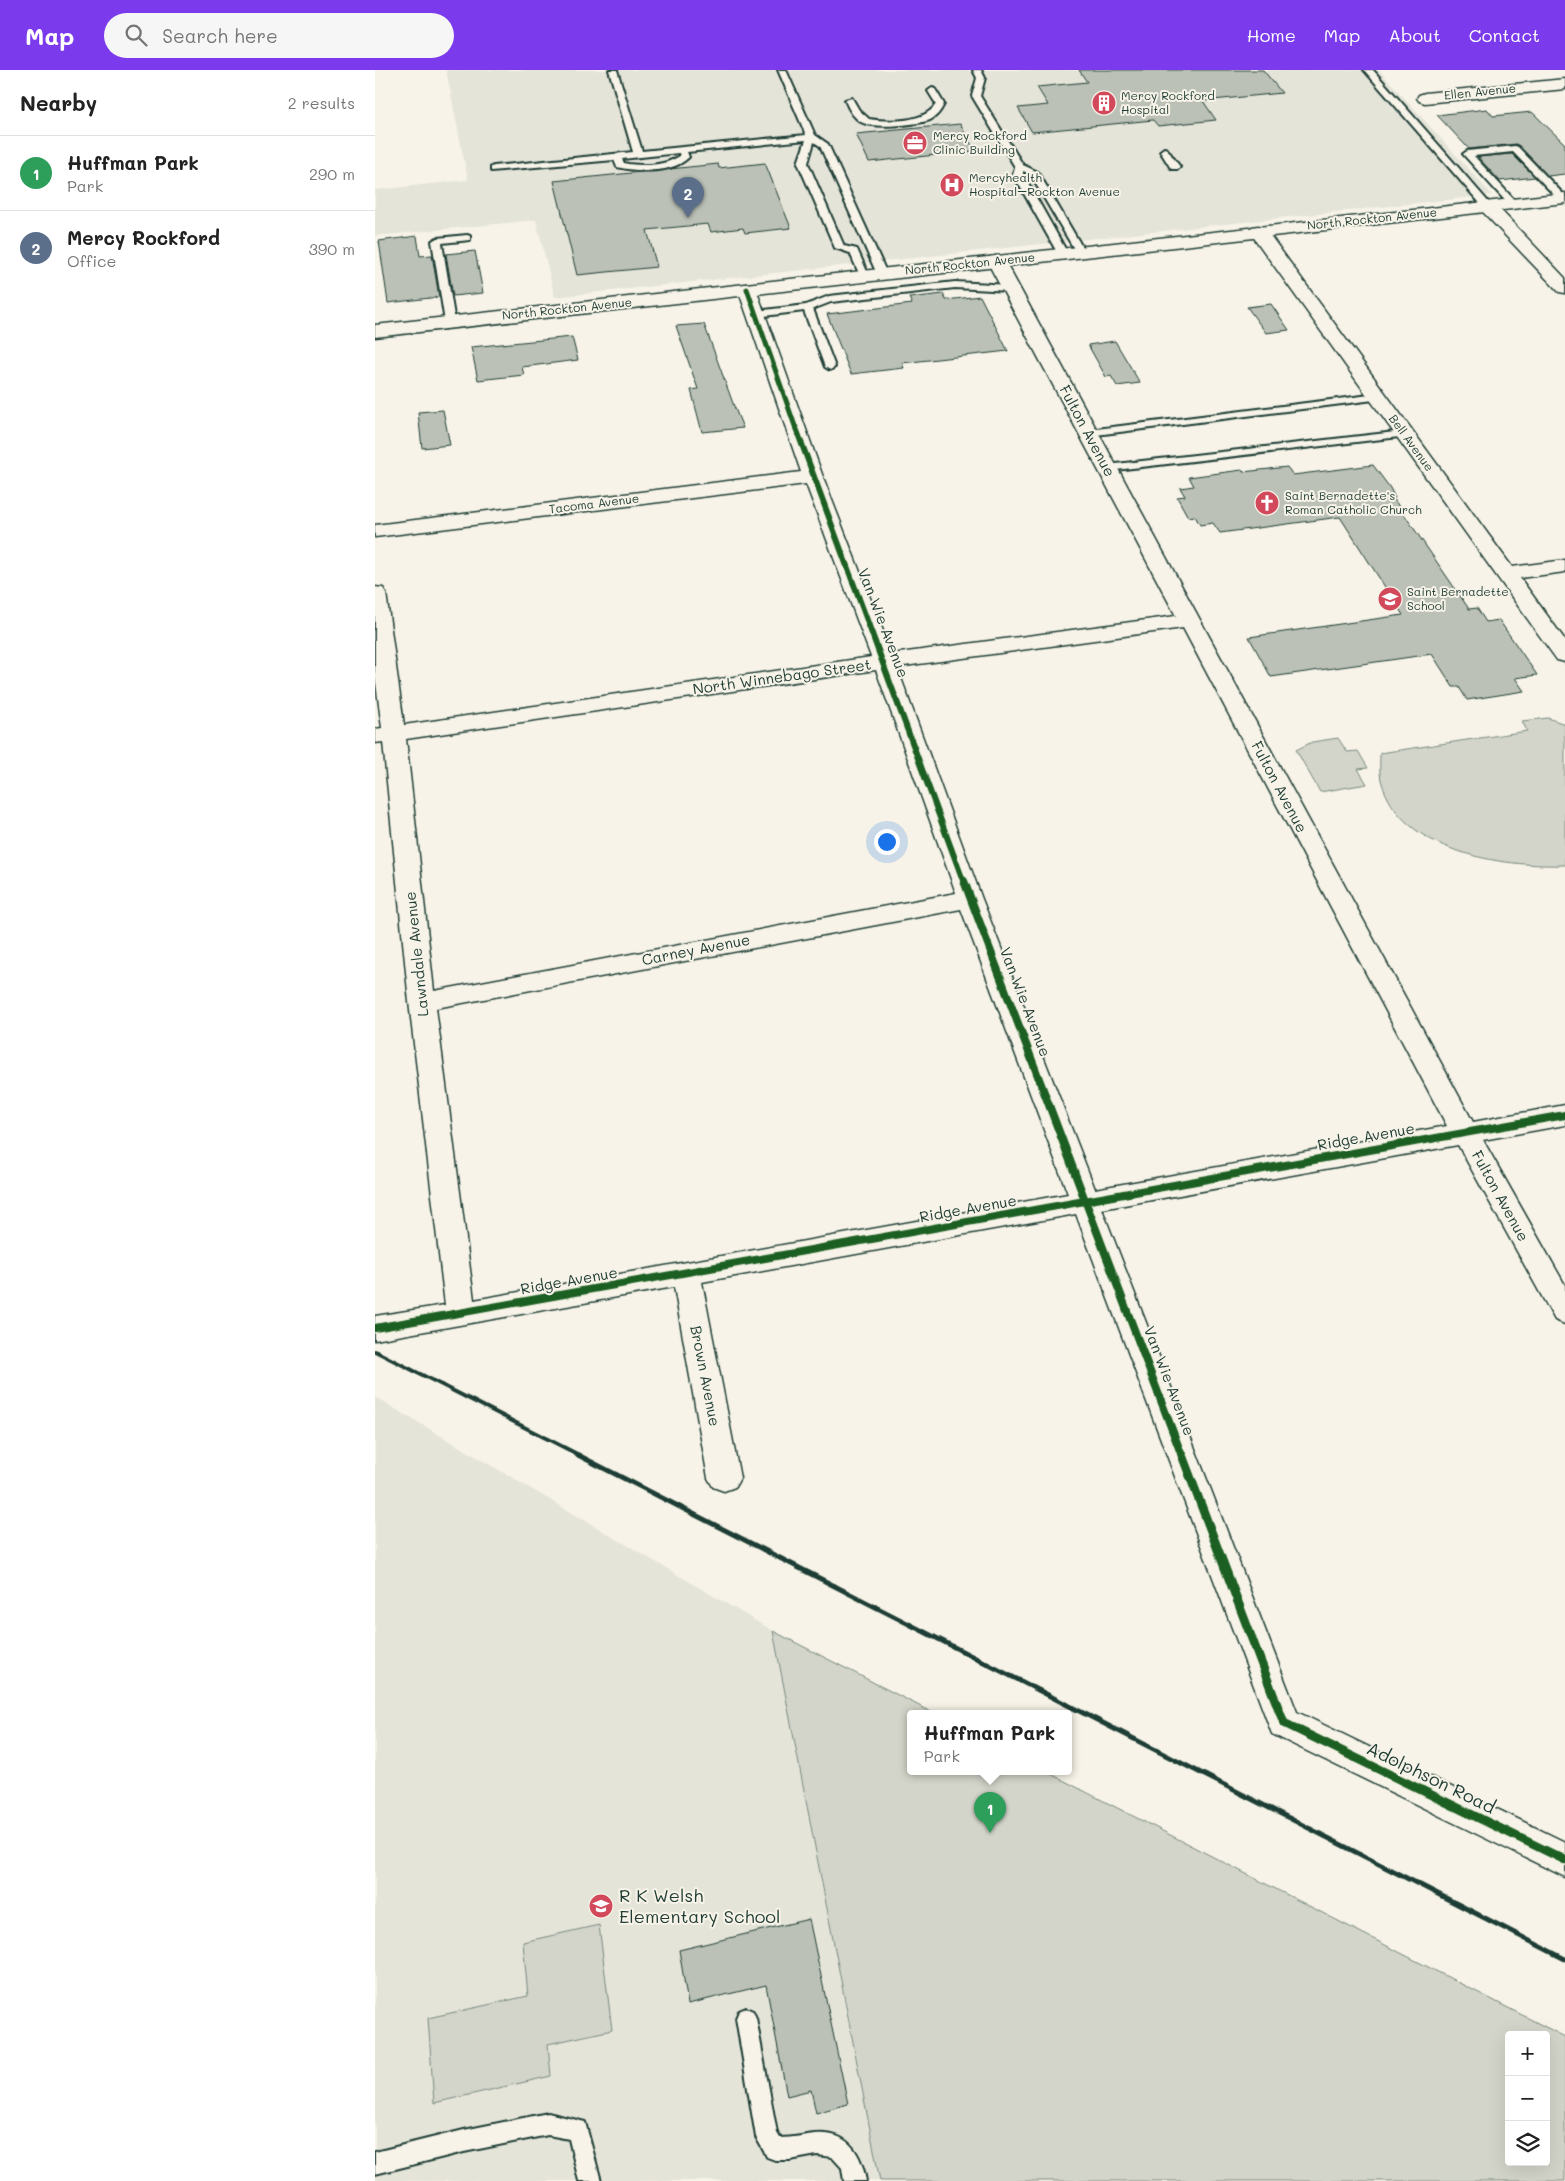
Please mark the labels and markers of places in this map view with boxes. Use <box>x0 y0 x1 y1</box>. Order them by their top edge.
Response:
place label: Mercy Rockford Hospital <box>1121 87 1215 117</box>
building icon: Mercy Rockford Hospital <box>1091 90 1117 116</box>
place label: Mercy Rockford Clinic Building <box>933 127 1027 157</box>
office icon: Mercy Rockford Clinic Building <box>902 130 928 156</box>
place label: Mercyhealth Hospital–Rockton Avenue <box>969 169 1120 199</box>
hospital icon: Mercyhealth Hospital–Rockton Avenue <box>939 172 965 198</box>
pin: 2 <box>672 177 704 218</box>
place label: Saint Bernadette's Roman Catholic Church <box>1285 487 1422 517</box>
church icon: Saint Bernadette's Roman Catholic Church <box>1254 490 1280 516</box>
place label: Saint Bernadette School <box>1407 583 1509 613</box>
school or university icon: Saint Bernadette School <box>1377 586 1403 612</box>
pin: 1 <box>974 1792 1006 1833</box>
place label: R K Welsh Elementary School <box>619 1883 781 1928</box>
school or university icon: R K Welsh Elementary School <box>588 1893 614 1919</box>

